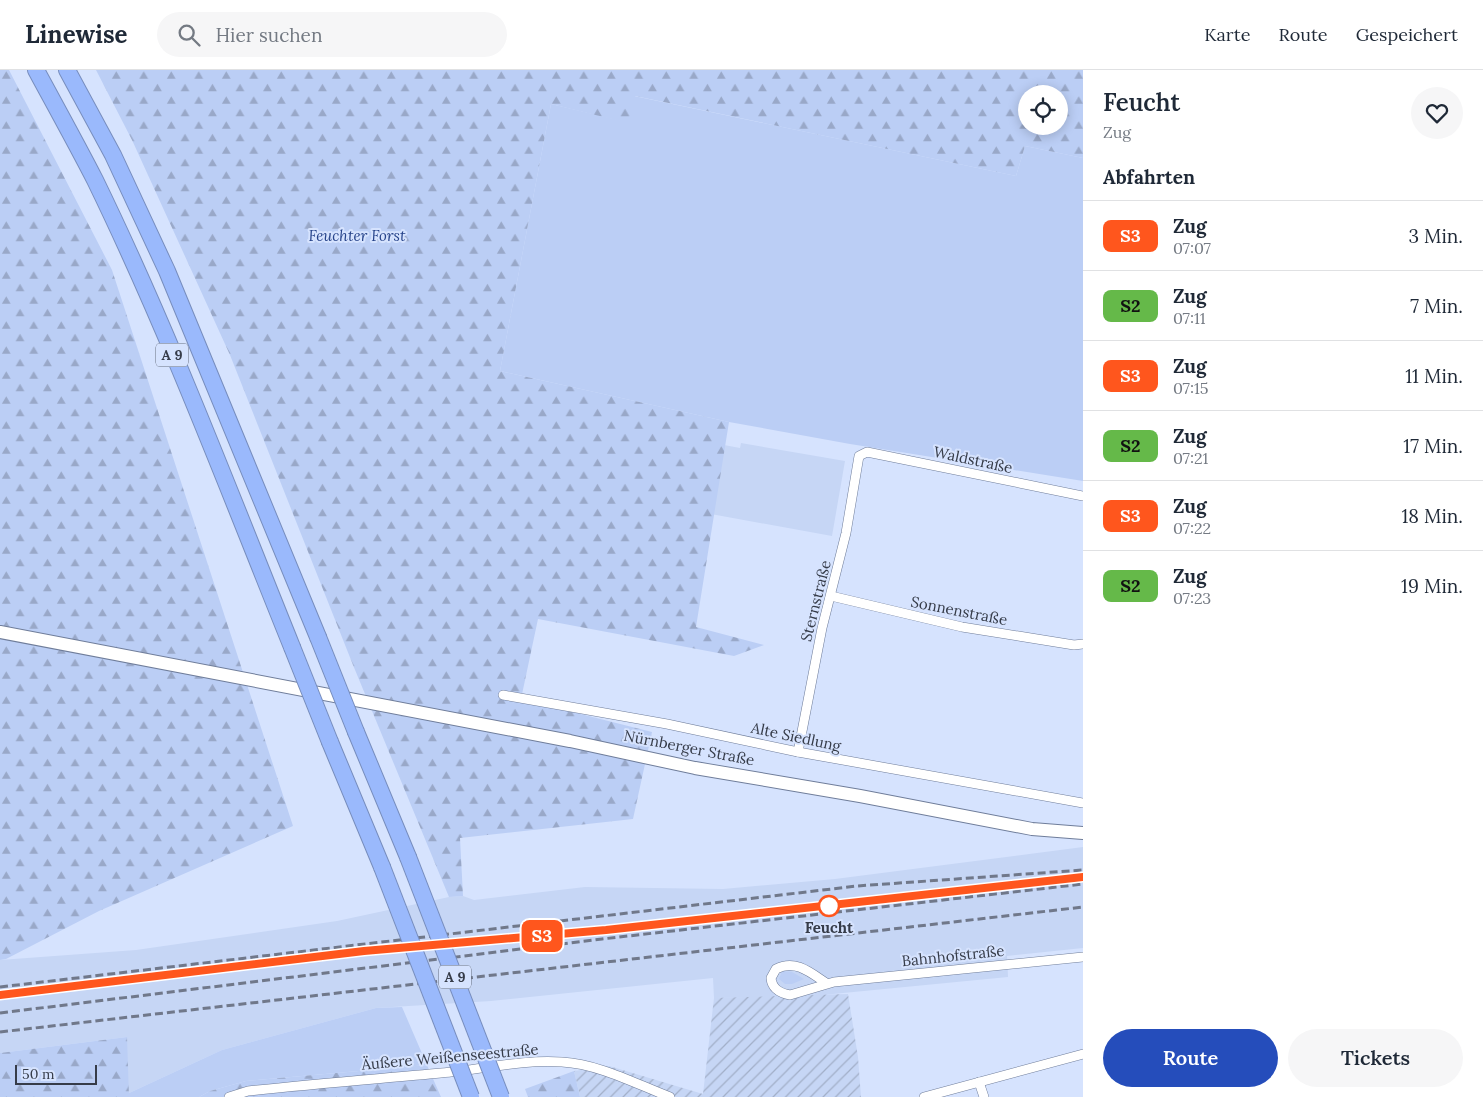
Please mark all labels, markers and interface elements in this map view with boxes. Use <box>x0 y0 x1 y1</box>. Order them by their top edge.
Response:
search box <box>157 12 507 57</box>
text: Linewise <box>25 19 127 50</box>
icon: search <box>175 21 203 49</box>
text: Hier suchen <box>215 23 322 47</box>
text: Karte <box>1204 23 1250 46</box>
text: Route <box>1278 23 1328 46</box>
text: Gespeichert <box>1356 23 1458 46</box>
map controls <box>1018 85 1068 135</box>
button: locate <box>1018 85 1068 135</box>
text: Feucht <box>1103 87 1180 118</box>
button: heart <box>1411 87 1463 139</box>
text: Zug <box>1103 122 1131 142</box>
text: Abfahrten <box>1103 165 1195 189</box>
text: Zug <box>1173 214 1206 238</box>
text: S3 <box>1120 224 1141 247</box>
text: 3 Min. <box>1408 224 1463 248</box>
park label: Feuchter Forst <box>309 226 406 245</box>
text: 07:07 <box>1173 238 1211 258</box>
text: Zug <box>1173 284 1206 308</box>
text: S2 <box>1120 294 1141 317</box>
text: 7 Min. <box>1410 294 1463 318</box>
text: 07:11 <box>1173 308 1206 328</box>
road number: A 9 <box>156 344 188 366</box>
text: Zug <box>1173 354 1206 378</box>
text: S3 <box>1120 364 1141 387</box>
text: 11 Min. <box>1405 364 1463 388</box>
text: 07:15 <box>1173 378 1209 398</box>
text: Zug <box>1173 424 1206 448</box>
text: S2 <box>1120 434 1141 457</box>
text: 17 Min. <box>1403 434 1463 458</box>
street label: Waldstraße <box>932 442 1014 477</box>
text: 07:21 <box>1173 448 1208 468</box>
text: Zug <box>1173 494 1206 518</box>
text: S3 <box>1120 504 1141 527</box>
text: 18 Min. <box>1401 504 1463 528</box>
text: 07:22 <box>1173 518 1211 538</box>
street label: Sternstraße <box>796 558 835 644</box>
text: Zug <box>1173 564 1206 588</box>
text: S2 <box>1120 574 1141 597</box>
text: 19 Min. <box>1401 574 1463 598</box>
text: 07:23 <box>1173 588 1211 608</box>
street label: Sonnenstraße <box>909 592 1009 629</box>
street label: Alte Siedlung <box>748 718 843 755</box>
street label: Nürnberger Straße <box>622 726 756 770</box>
marker: Feucht <box>818 895 840 917</box>
place label: Feucht <box>805 918 854 937</box>
line badge: S3 <box>520 920 564 952</box>
text: S3 <box>532 924 552 947</box>
street label: Bahnhofstraße <box>901 941 1005 970</box>
road number: A 9 <box>439 966 471 989</box>
button: Route <box>1103 1029 1278 1087</box>
button: Tickets <box>1288 1029 1463 1087</box>
street label: Äußere Weißenseestraße <box>360 1039 539 1074</box>
scale bar <box>15 1062 98 1085</box>
text: 50 m <box>22 1065 55 1083</box>

